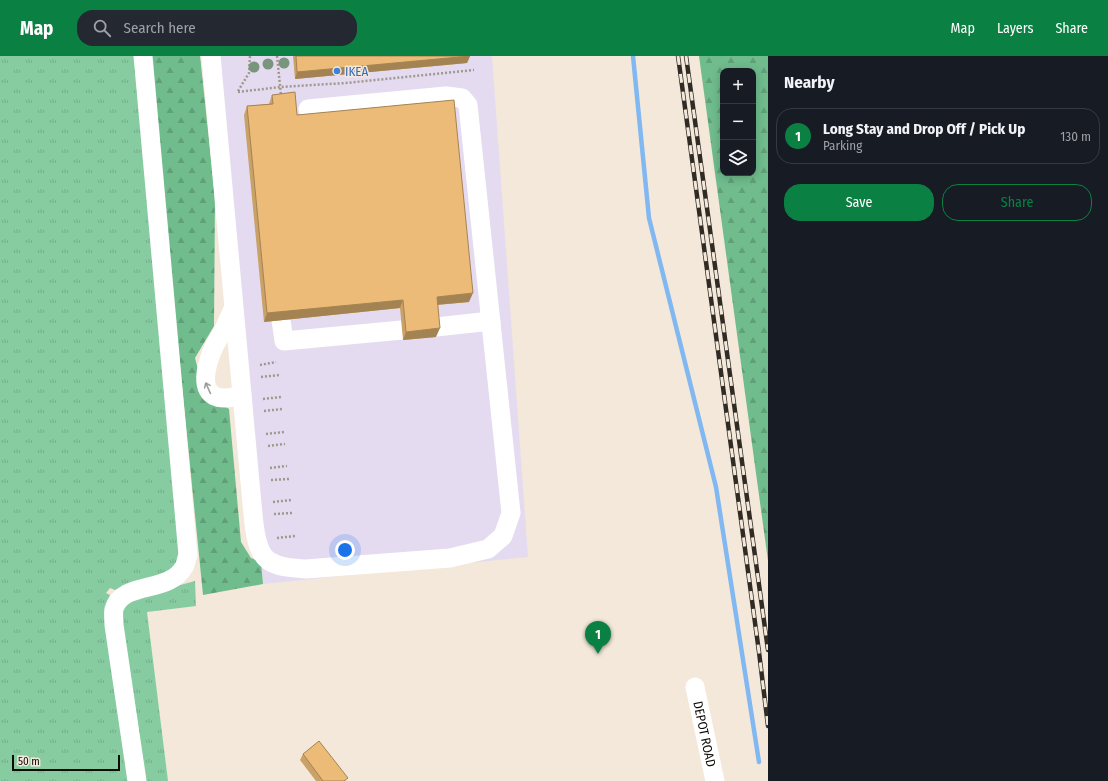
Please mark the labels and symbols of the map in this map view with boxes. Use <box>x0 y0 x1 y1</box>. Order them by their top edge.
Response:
place label: IKEA <box>345 64 368 79</box>
marker: IKEA <box>332 66 342 76</box>
one-way arrow <box>204 382 211 394</box>
your location <box>335 540 355 560</box>
pin: 1 <box>585 621 611 654</box>
street label: DEPOT ROAD <box>690 700 719 768</box>
scale bar <box>12 753 120 772</box>

